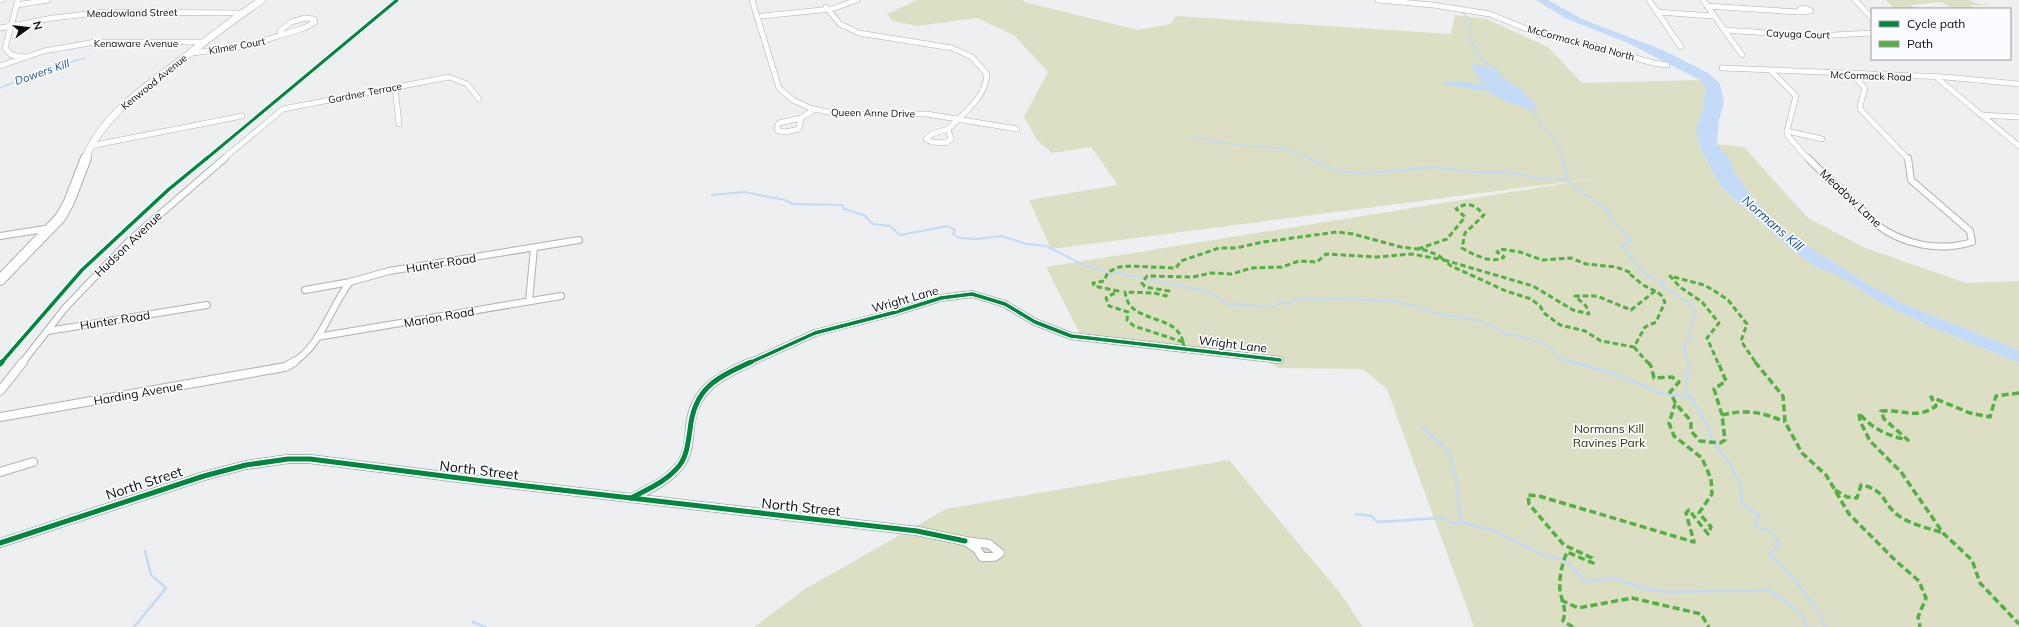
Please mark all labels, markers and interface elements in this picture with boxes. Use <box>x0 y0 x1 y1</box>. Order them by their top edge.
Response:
street label: Meadowland Street <box>86 6 178 20</box>
north arrow <box>8 8 48 48</box>
legend <box>1871 8 2011 60</box>
text: Cycle path <box>1907 16 1965 31</box>
text: N <box>30 20 45 31</box>
street label: McCormack Road North <box>1526 22 1636 64</box>
street label: Cayuga Court <box>1766 26 1831 42</box>
street label: Kilmer Court <box>208 35 267 57</box>
text: Path <box>1907 36 1933 51</box>
street label: Kenaware Avenue <box>94 37 178 50</box>
street label: Kenwood Avenue <box>118 51 190 113</box>
water label: Dowers Kill <box>13 56 72 88</box>
street label: McCormack Road <box>1830 68 1912 84</box>
street label: Gardner Terrace <box>327 79 403 107</box>
street label: Queen Anne Drive <box>831 106 915 120</box>
street label: Meadow Lane <box>1817 166 1885 230</box>
water label: Normans Kill <box>1739 192 1808 255</box>
street label: Hudson Avenue <box>91 208 165 280</box>
street label: Hunter Road <box>405 250 477 276</box>
street label: Wright Lane <box>870 282 940 316</box>
street label: Marion Road <box>403 303 475 331</box>
street label: Hunter Road <box>79 307 151 333</box>
street label: Wright Lane <box>1198 332 1268 356</box>
street label: Harding Avenue <box>92 378 184 408</box>
park label: Normans Kill Ravines Park <box>1573 421 1646 450</box>
street label: North Street <box>439 456 520 484</box>
street label: North Street <box>103 462 185 504</box>
street label: North Street <box>761 494 842 520</box>

